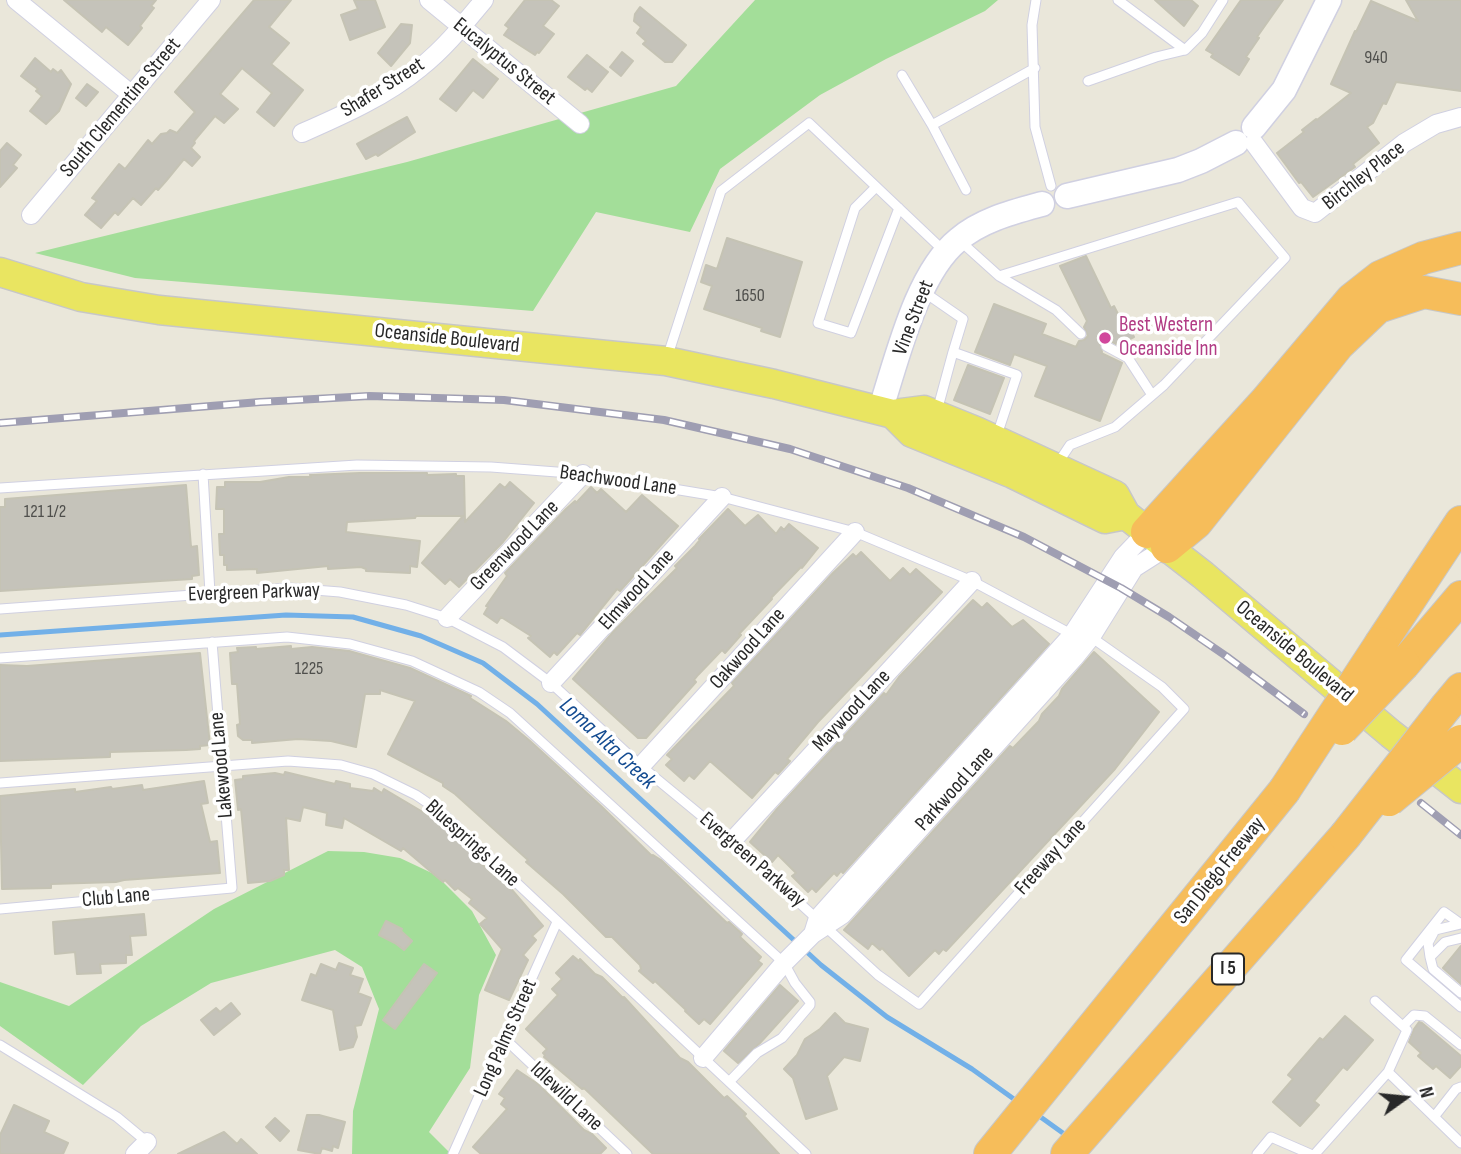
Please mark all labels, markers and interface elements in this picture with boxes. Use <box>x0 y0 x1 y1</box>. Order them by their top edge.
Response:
street label: Eucalyptus Street <box>448 13 560 111</box>
street label: South Clementine Street <box>55 33 187 183</box>
house number: 940 <box>1364 47 1388 69</box>
street label: Shafer Street <box>337 52 429 124</box>
street label: Birchley Place <box>1318 136 1410 216</box>
street label: Vine Street <box>888 277 940 359</box>
house number: 1650 <box>735 285 765 307</box>
place label: Best Western Oceanside Inn <box>1119 313 1217 363</box>
street label: Oceanside Boulevard <box>373 319 521 359</box>
marker: Best Western Oceanside Inn <box>1097 330 1113 346</box>
street label: Beachwood Lane <box>558 460 678 502</box>
street label: Greenwood Lane <box>465 495 565 597</box>
house number: 121 1/2 <box>24 501 66 523</box>
street label: Elmwood Lane <box>594 544 680 636</box>
street label: Evergreen Parkway <box>188 578 320 608</box>
street label: Oceanside Boulevard <box>1230 596 1358 708</box>
street label: Oakwood Lane <box>705 603 791 695</box>
house number: 1225 <box>295 658 323 680</box>
street label: Maywood Lane <box>808 665 896 757</box>
water label: Loma Alta Creek <box>553 692 661 796</box>
street label: Lakewood Lane <box>205 711 239 819</box>
street label: Parkwood Lane <box>910 741 1000 837</box>
street label: Bluesprings Lane <box>420 795 524 893</box>
street label: Evergreen Parkway <box>694 807 810 913</box>
street label: San Diego Freeway <box>1169 812 1271 930</box>
street label: Freeway Lane <box>1010 813 1092 901</box>
street label: Club Lane <box>81 882 151 914</box>
road number: I 5 <box>1212 953 1244 984</box>
street label: Long Palms Street <box>469 975 543 1101</box>
street label: Idlewild Lane <box>524 1057 608 1137</box>
north arrow <box>1370 1063 1440 1133</box>
text: N <box>1413 1085 1438 1100</box>

